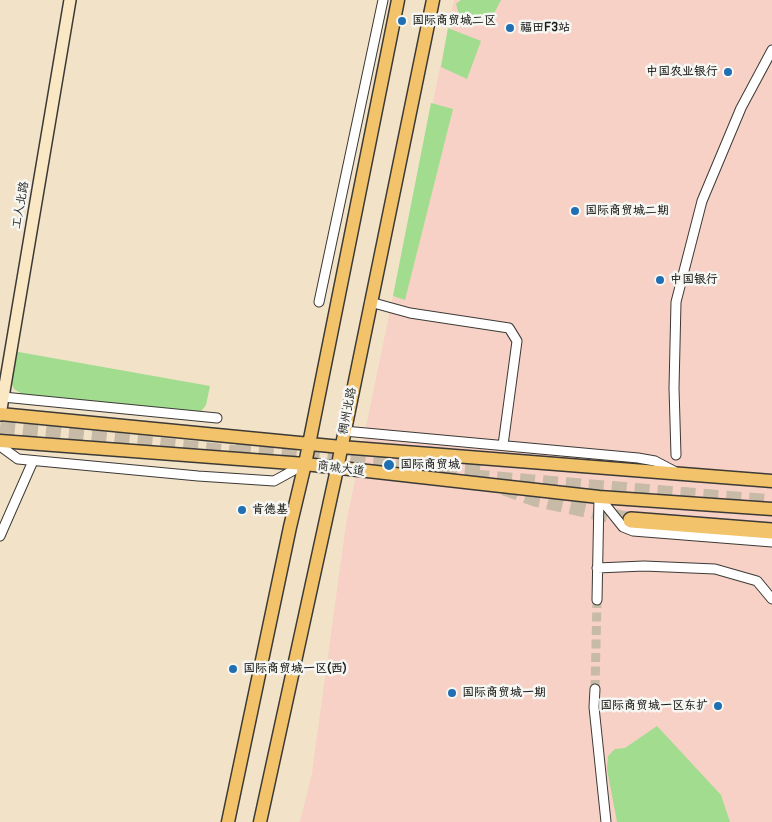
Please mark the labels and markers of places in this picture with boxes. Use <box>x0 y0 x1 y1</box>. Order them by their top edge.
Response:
place label: 国际商贸城二区 <box>412 14 496 28</box>
marker: 国际商贸城二区 <box>396 15 408 27</box>
place label: 福田F3站 <box>520 21 570 35</box>
marker: 福田F3站 <box>504 22 516 34</box>
place label: 中国农业银行 <box>646 65 718 79</box>
marker: 中国农业银行 <box>722 66 734 78</box>
place label: 国际商贸城二期 <box>585 204 669 218</box>
marker: 国际商贸城二期 <box>569 205 581 217</box>
place label: 中国银行 <box>670 273 718 287</box>
marker: 中国银行 <box>654 274 666 286</box>
marker: 国际商贸城 <box>382 458 396 472</box>
place label: 国际商贸城 <box>400 458 460 472</box>
place label: 肯德基 <box>252 503 288 517</box>
marker: 肯德基 <box>236 504 248 516</box>
place label: 国际商贸城一区(西) <box>243 662 347 676</box>
marker: 国际商贸城一区(西) <box>227 663 239 675</box>
place label: 国际商贸城一期 <box>462 686 546 700</box>
marker: 国际商贸城一期 <box>446 687 458 699</box>
place label: 国际商贸城一区东扩 <box>600 699 708 713</box>
marker: 国际商贸城一区东扩 <box>712 700 724 712</box>

